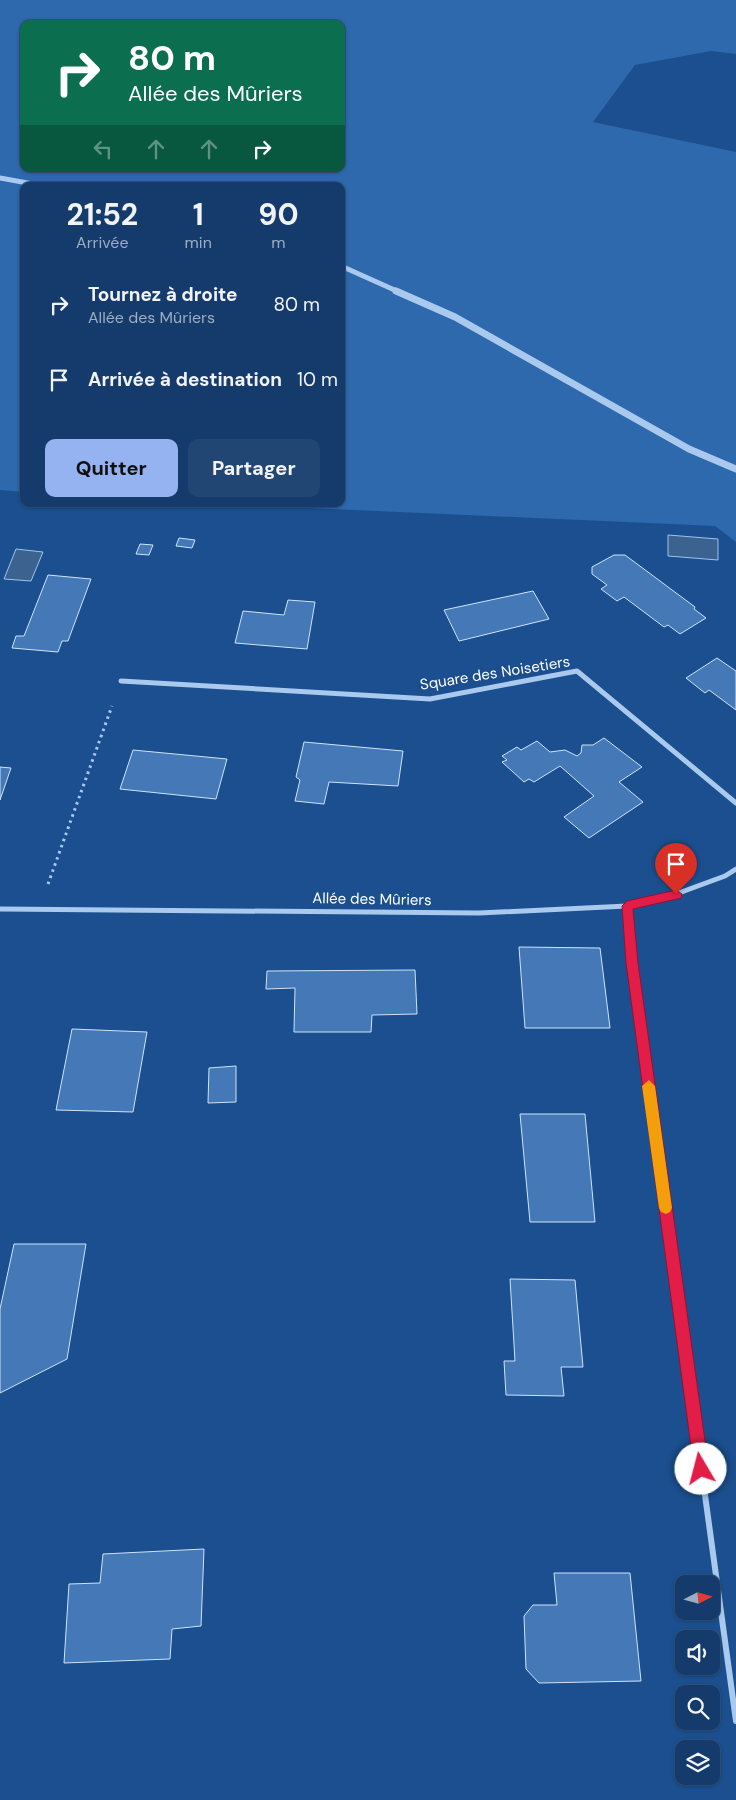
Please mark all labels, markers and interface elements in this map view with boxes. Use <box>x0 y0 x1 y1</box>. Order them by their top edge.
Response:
text: 80 m <box>128 35 216 81</box>
icon: right <box>45 40 110 105</box>
text: Allée des Mûriers <box>128 79 303 108</box>
icon: left <box>89 135 117 163</box>
icon: ahead <box>142 135 170 163</box>
icon: ahead <box>195 135 223 163</box>
icon: right <box>248 135 276 163</box>
text: 21:52 <box>66 195 138 234</box>
text: 1 <box>193 195 204 234</box>
text: 90 <box>258 195 299 234</box>
text: Arrivée <box>76 232 129 253</box>
text: min <box>185 232 212 253</box>
text: m <box>271 232 286 253</box>
text: Tournez à droite <box>88 282 238 307</box>
icon: right <box>45 291 73 319</box>
text: 80 m <box>273 292 320 317</box>
text: Allée des Mûriers <box>88 307 215 328</box>
icon: arrive <box>45 366 73 394</box>
text: Arrivée à destination <box>88 367 282 392</box>
text: 10 m <box>297 367 338 392</box>
button: Quitter <box>45 439 178 497</box>
button: Partager <box>188 439 320 497</box>
street label: Square des Noisetiers <box>418 651 572 695</box>
pin <box>655 843 697 894</box>
icon: arrive <box>662 850 690 878</box>
street label: Allée des Mûriers <box>312 888 432 910</box>
position arrow <box>674 1442 726 1494</box>
north arrow <box>675 1575 720 1620</box>
map controls <box>675 1575 720 1785</box>
button: sound <box>675 1630 720 1675</box>
button: search <box>675 1685 720 1730</box>
button: layers <box>675 1740 720 1785</box>

